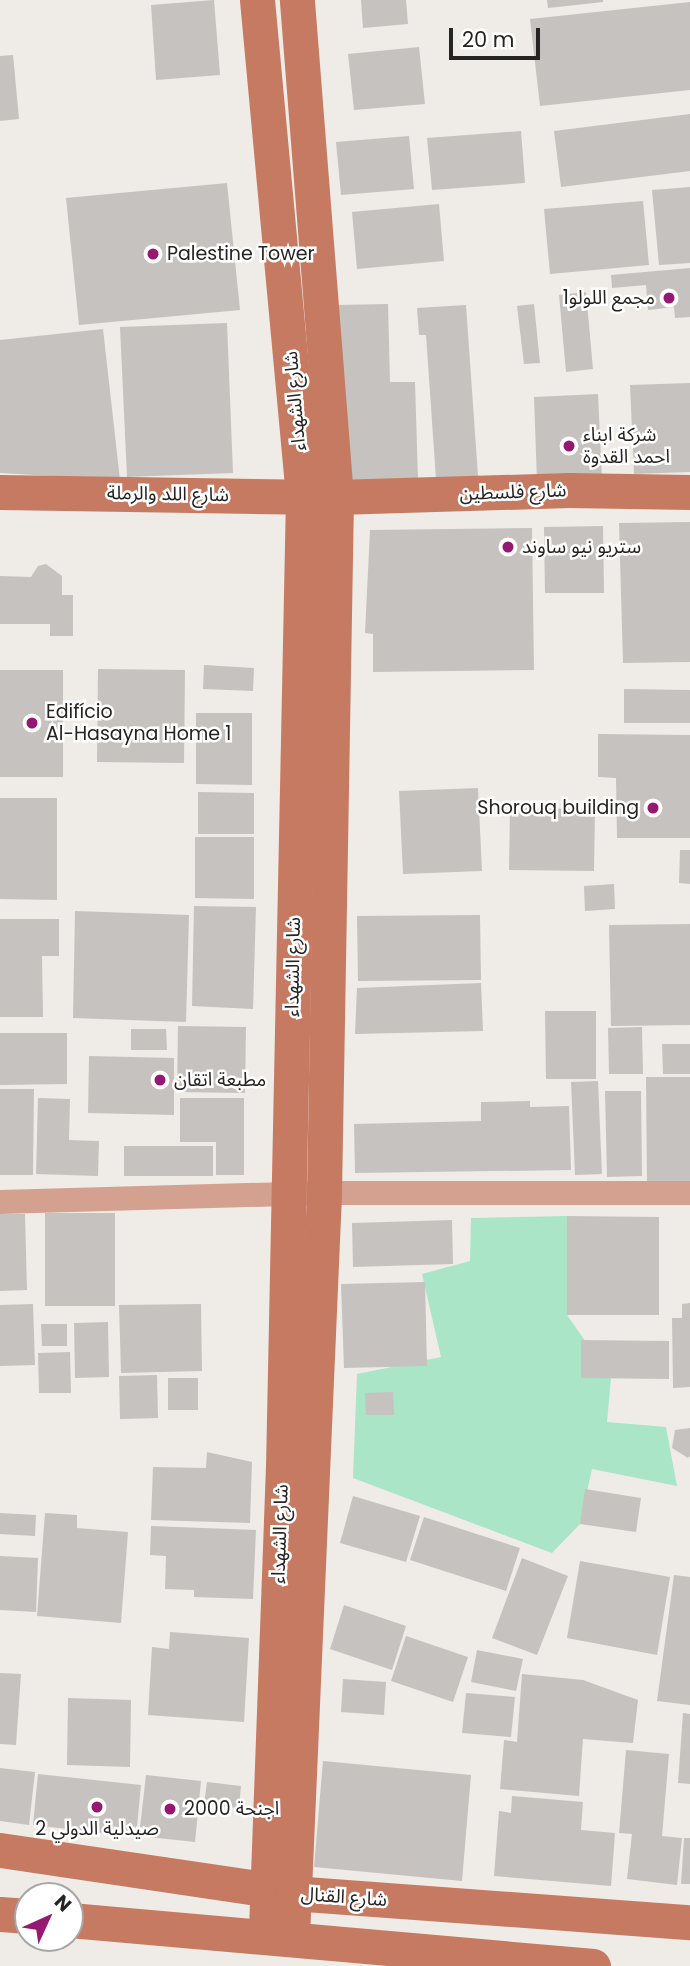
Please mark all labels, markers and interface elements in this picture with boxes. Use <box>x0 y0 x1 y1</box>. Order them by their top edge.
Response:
scale bar <box>452 14 543 58</box>
text: 20 m <box>462 25 515 54</box>
place label: Palestine Tower <box>167 243 315 265</box>
marker: Palestine Tower <box>145 246 161 262</box>
place label: مجمع اللولو1 <box>563 287 655 309</box>
marker: مجمع اللولو1 <box>661 290 677 306</box>
street label: شارع الشهداء <box>279 350 311 452</box>
place label: شركة ابناء احمد القدوة <box>583 424 670 468</box>
marker: شركة ابناء احمد القدوة <box>561 438 577 454</box>
street label: شارع فلسطين <box>459 479 567 505</box>
street label: شارع اللد والرملة <box>107 482 229 506</box>
place label: ستريو نيو ساوند <box>522 536 641 558</box>
marker: ستريو نيو ساوند <box>500 539 516 555</box>
place label: Edifício Al-Hasayna Home 1 <box>46 701 231 745</box>
marker: Edifício Al-Hasayna Home 1 <box>24 715 40 731</box>
place label: Shorouq building <box>477 797 639 819</box>
marker: Shorouq building <box>645 800 661 816</box>
street label: شارع الشهداء <box>281 917 305 1017</box>
place label: مطبعة اتقان <box>174 1069 266 1091</box>
marker: مطبعة اتقان <box>152 1072 168 1088</box>
street label: شارع الشهداء <box>267 1484 293 1584</box>
place label: اجنحة 2000 <box>184 1798 279 1820</box>
marker: صيدلية الدولي 2 <box>89 1799 105 1815</box>
marker: اجنحة 2000 <box>162 1801 178 1817</box>
place label: صيدلية الدولي 2 <box>35 1818 159 1840</box>
north arrow <box>14 1882 84 1952</box>
street label: شارع القنال <box>300 1883 388 1911</box>
text: N <box>48 1889 77 1918</box>

